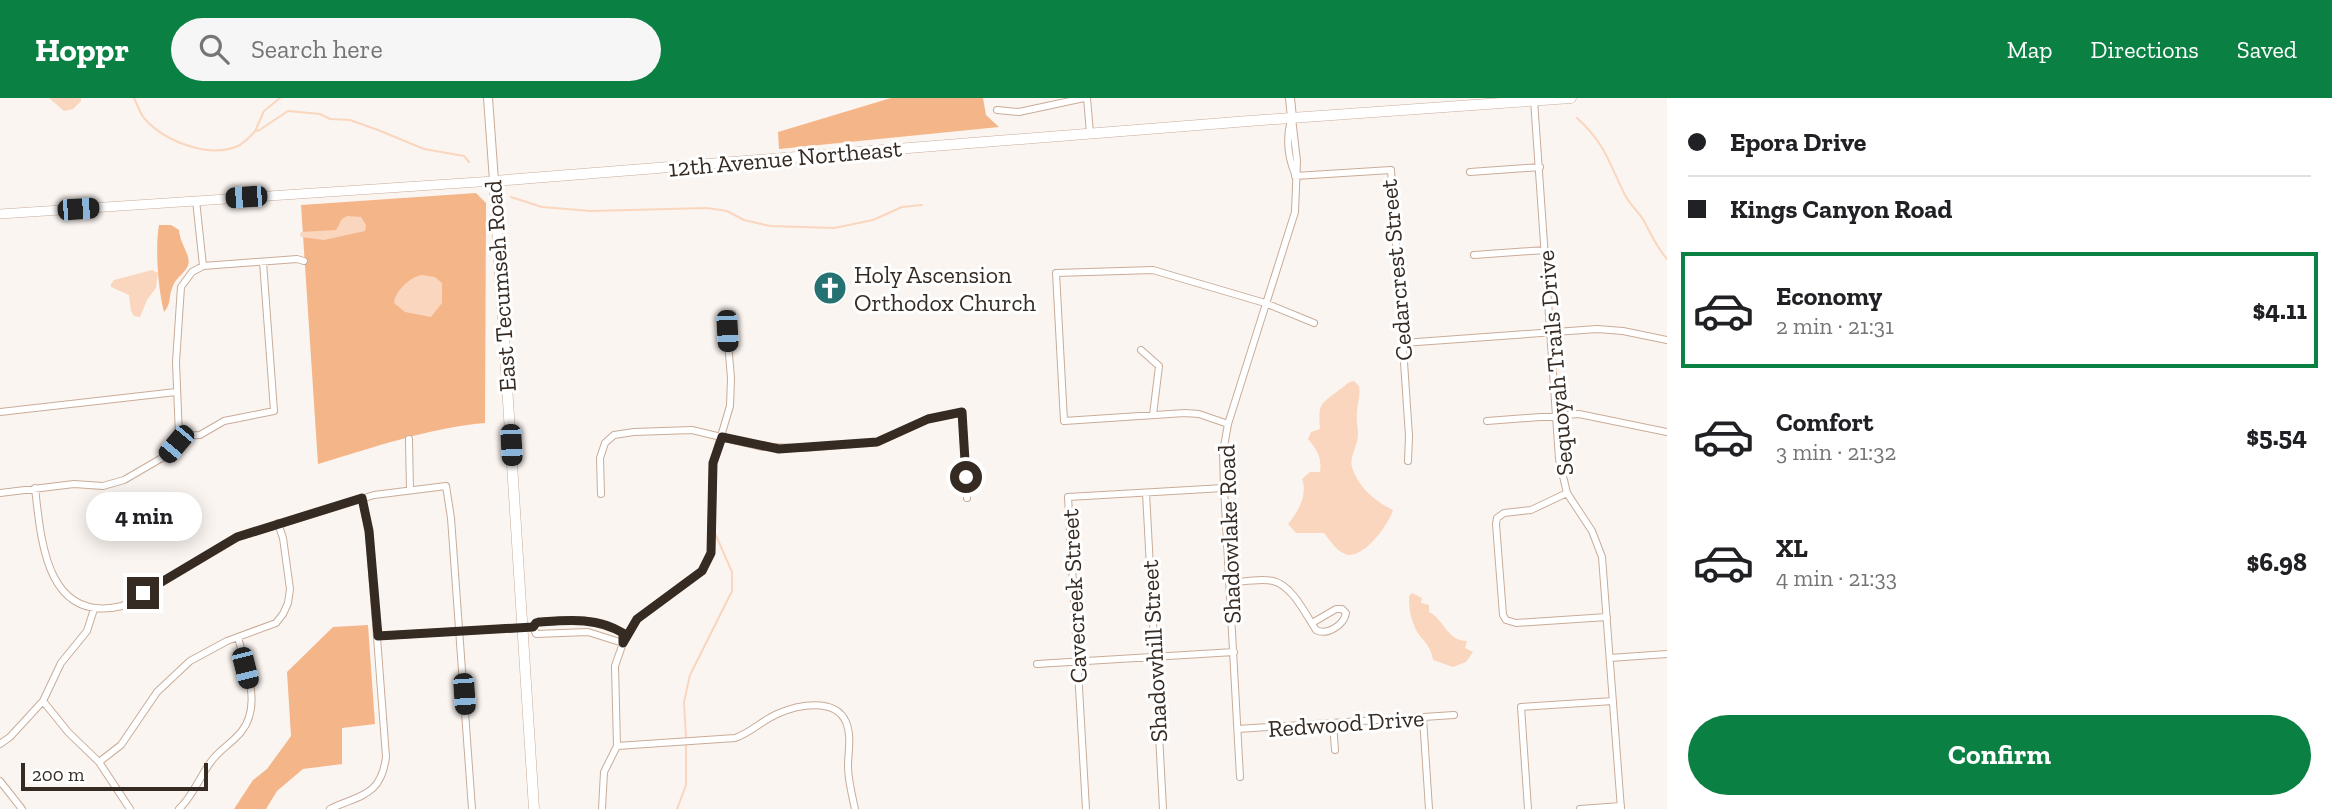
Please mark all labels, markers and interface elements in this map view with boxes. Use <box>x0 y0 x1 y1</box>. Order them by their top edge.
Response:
search box <box>171 18 661 81</box>
text: Hoppr <box>35 30 129 69</box>
icon: search <box>195 30 233 68</box>
text: Search here <box>251 33 383 65</box>
text: Map <box>2007 35 2053 64</box>
text: Directions <box>2091 35 2199 64</box>
text: Saved <box>2237 35 2297 64</box>
text: Epora Drive <box>1730 126 1866 158</box>
street label: 12th Avenue Northeast <box>667 133 903 183</box>
street label: Cedarcrest Street <box>1374 178 1418 362</box>
street label: East Tecumseh Road <box>478 179 522 393</box>
car <box>225 185 268 209</box>
text: Kings Canyon Road <box>1730 193 1952 225</box>
car <box>57 197 100 221</box>
street label: Sequoyah Trails Drive <box>1531 249 1579 477</box>
place label: Holy Ascension Orthodox Church <box>854 260 1037 317</box>
church icon: Holy Ascension Orthodox Church <box>811 269 849 307</box>
icon: car <box>1692 279 1755 342</box>
text: Economy <box>1776 280 1882 312</box>
text: $4.11 <box>2252 294 2307 326</box>
car <box>716 309 739 353</box>
text: 2 min · 21:31 <box>1776 312 1894 340</box>
icon: car <box>1692 405 1755 468</box>
text: Comfort <box>1776 406 1873 438</box>
text: $5.54 <box>2246 420 2307 452</box>
car <box>155 421 198 467</box>
car <box>500 423 523 467</box>
text: 3 min · 21:32 <box>1776 438 1896 466</box>
street label: Shadowlake Road <box>1211 444 1247 624</box>
route start <box>950 461 982 493</box>
callout: 4 min <box>85 491 201 540</box>
text: 4 min <box>115 502 173 530</box>
street label: Cavecreek Street <box>1055 508 1093 684</box>
icon: car <box>1692 531 1755 594</box>
text: XL <box>1776 532 1808 564</box>
text: $6.98 <box>2246 546 2307 578</box>
street label: Shadowhill Street <box>1135 559 1173 743</box>
text: 4 min · 21:33 <box>1776 564 1897 592</box>
route end <box>127 577 159 609</box>
car <box>230 645 261 691</box>
car <box>453 672 476 716</box>
street label: Redwood Drive <box>1267 703 1425 743</box>
button: Confirm <box>1688 715 2311 795</box>
scale bar <box>21 760 208 792</box>
text: 200 m <box>32 763 84 786</box>

